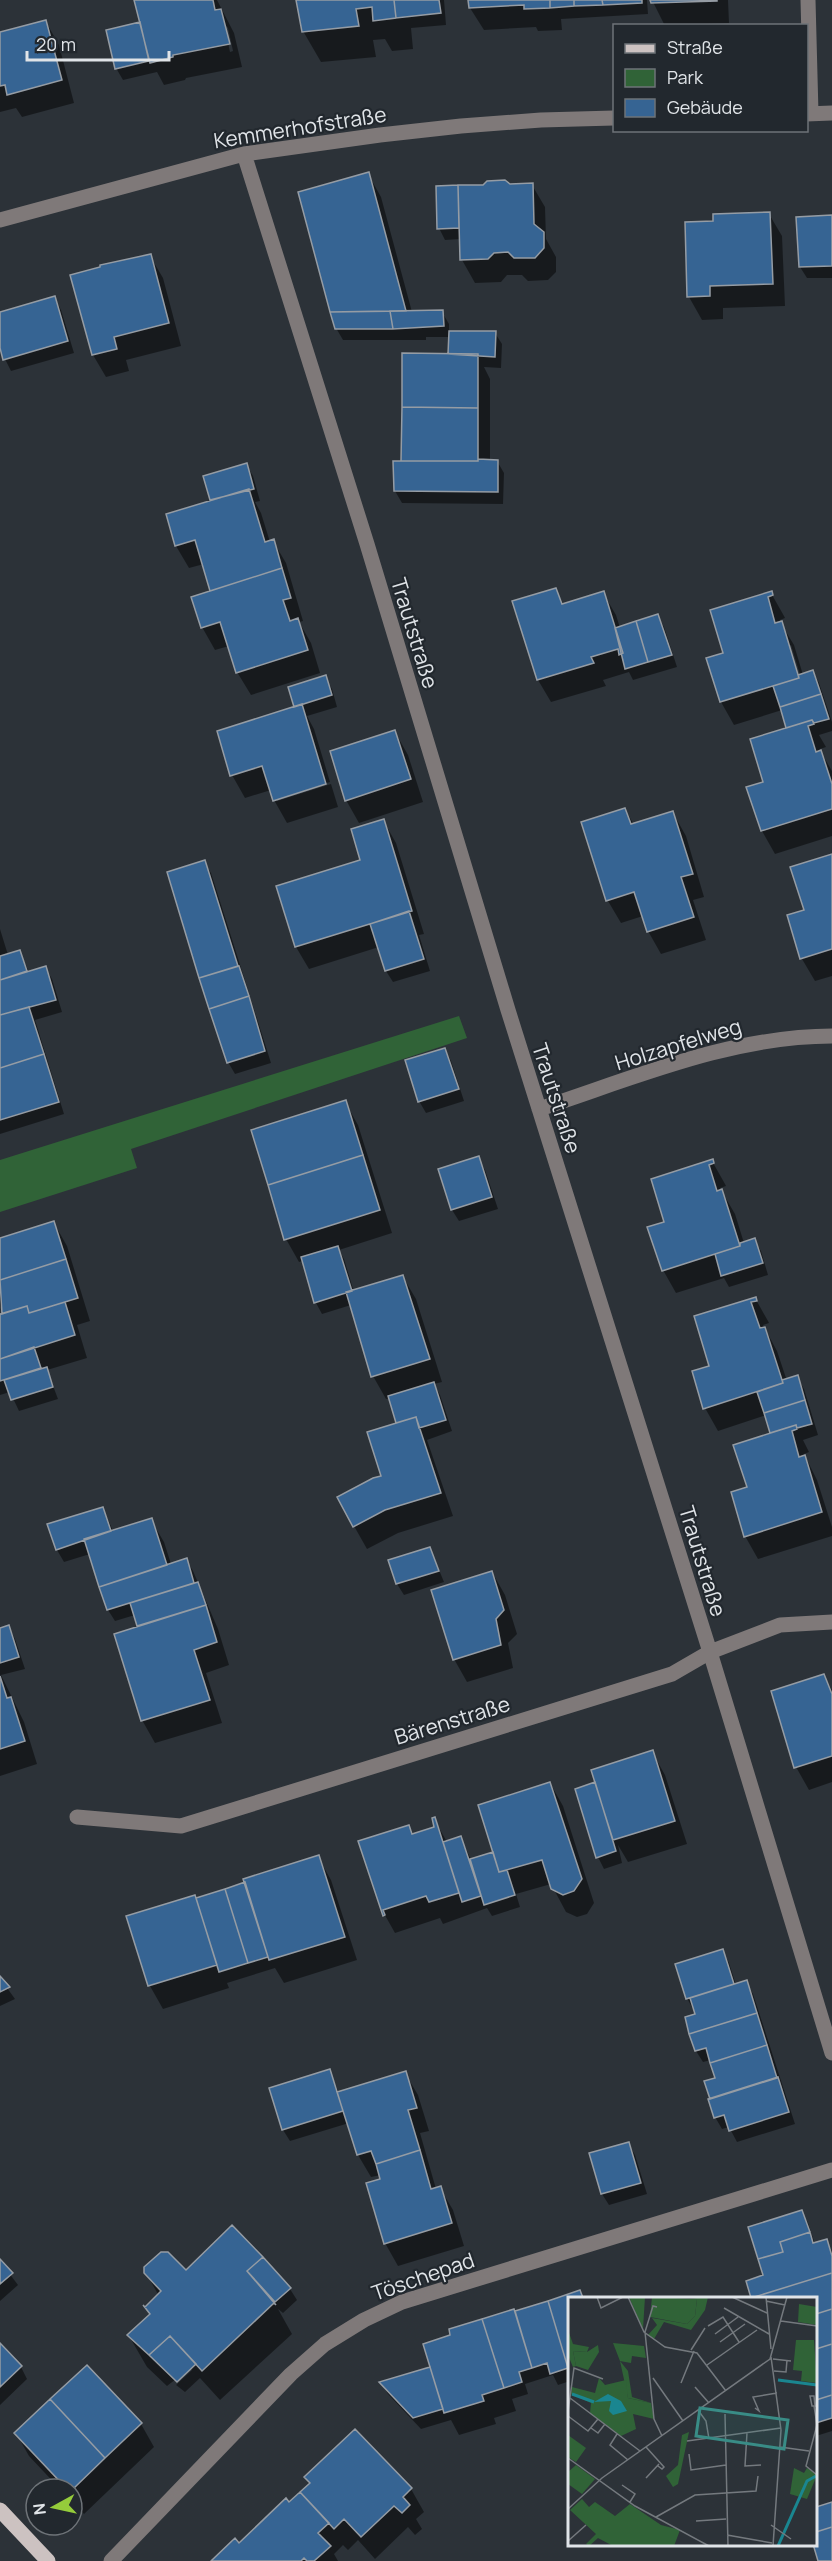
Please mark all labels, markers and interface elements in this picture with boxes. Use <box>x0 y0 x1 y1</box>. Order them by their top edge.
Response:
scale bar <box>27 24 170 62</box>
legend <box>613 24 808 132</box>
text: 20 m <box>36 32 76 56</box>
text: Straße <box>667 35 723 59</box>
text: Park <box>667 65 704 89</box>
text: Gebäude <box>667 95 743 119</box>
street label: Kemmerhofstraße <box>212 100 388 154</box>
street label: Trautstraße <box>385 574 445 692</box>
street label: Holzapfelweg <box>611 1011 745 1077</box>
street label: Trautstraße <box>526 1039 588 1157</box>
street label: Trautstraße <box>673 1502 733 1620</box>
street label: Bärenstraße <box>391 1689 513 1751</box>
street label: Töschepad <box>368 2245 478 2307</box>
inset map <box>568 2297 817 2546</box>
north arrow <box>24 2477 84 2537</box>
text: N <box>27 2502 51 2516</box>

